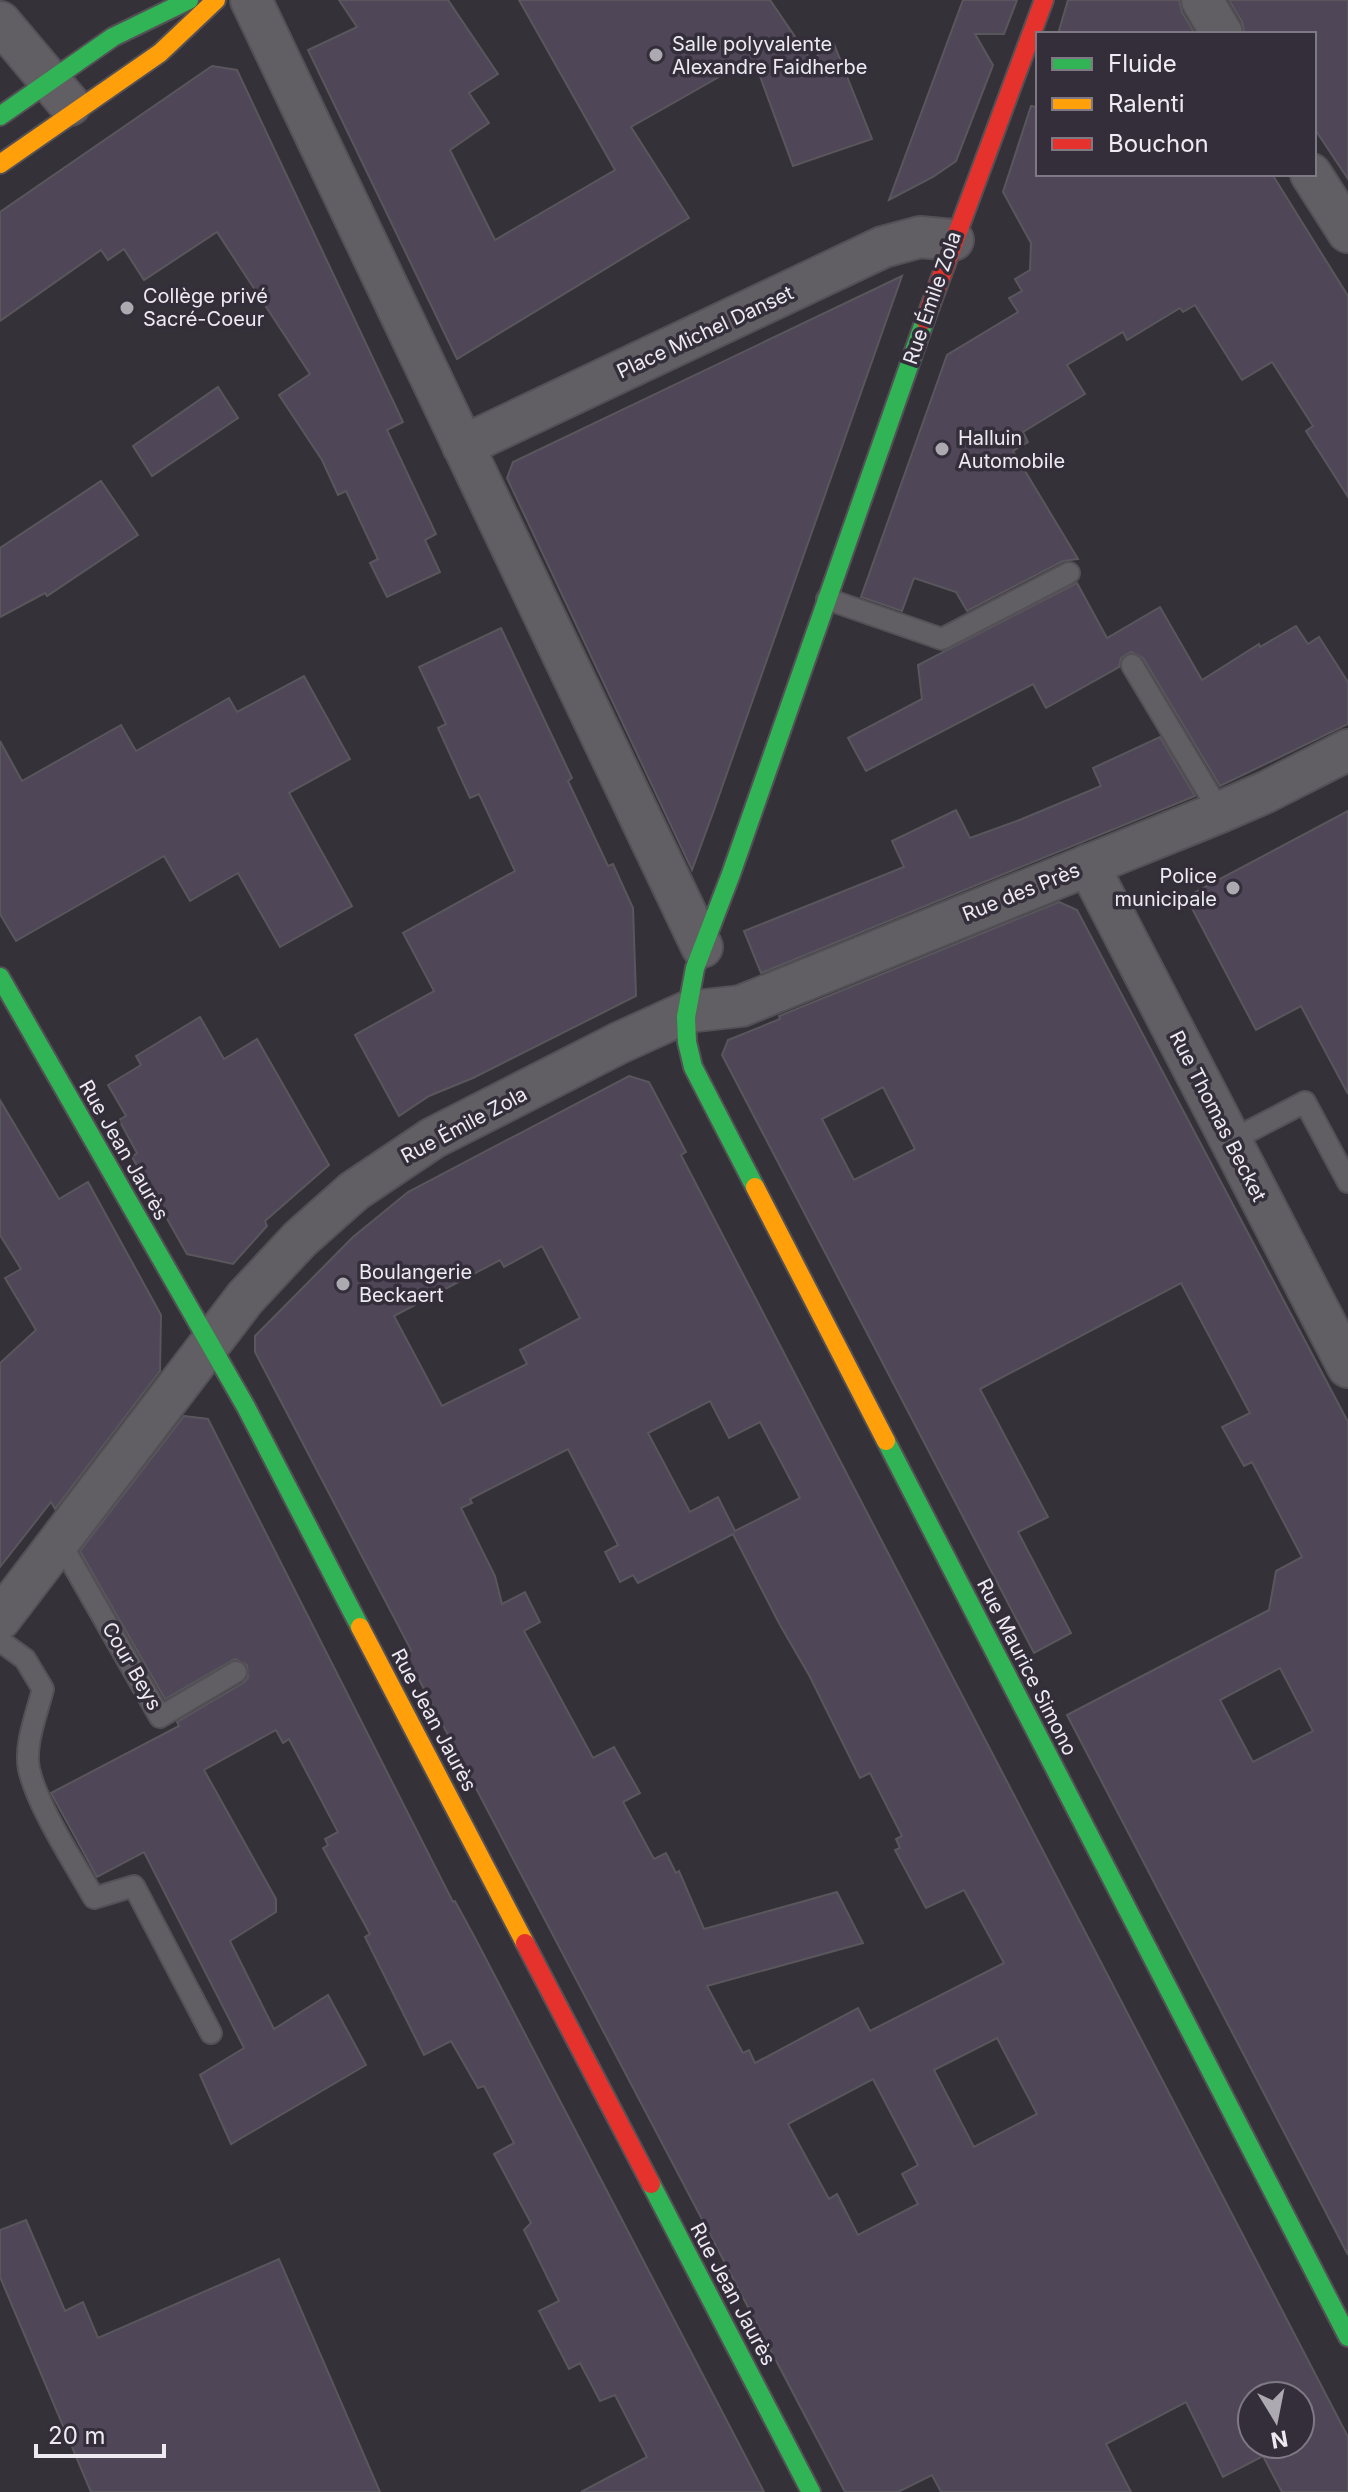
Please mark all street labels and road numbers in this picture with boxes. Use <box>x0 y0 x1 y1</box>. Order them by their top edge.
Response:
street label: Rue Émile Zola <box>897 228 966 368</box>
street label: Place Michel Danset <box>613 280 798 383</box>
street label: Rue des Près <box>959 858 1083 926</box>
street label: Rue Thomas Becket <box>1165 1027 1272 1206</box>
street label: Rue Jean Jaurès <box>74 1076 174 1224</box>
street label: Rue Émile Zola <box>396 1081 531 1168</box>
street label: Rue Maurice Simono <box>972 1574 1082 1760</box>
street label: Cour Beys <box>97 1618 167 1714</box>
street label: Rue Jean Jaurès <box>386 1645 482 1795</box>
street label: Rue Jean Jaurès <box>685 2219 781 2369</box>

